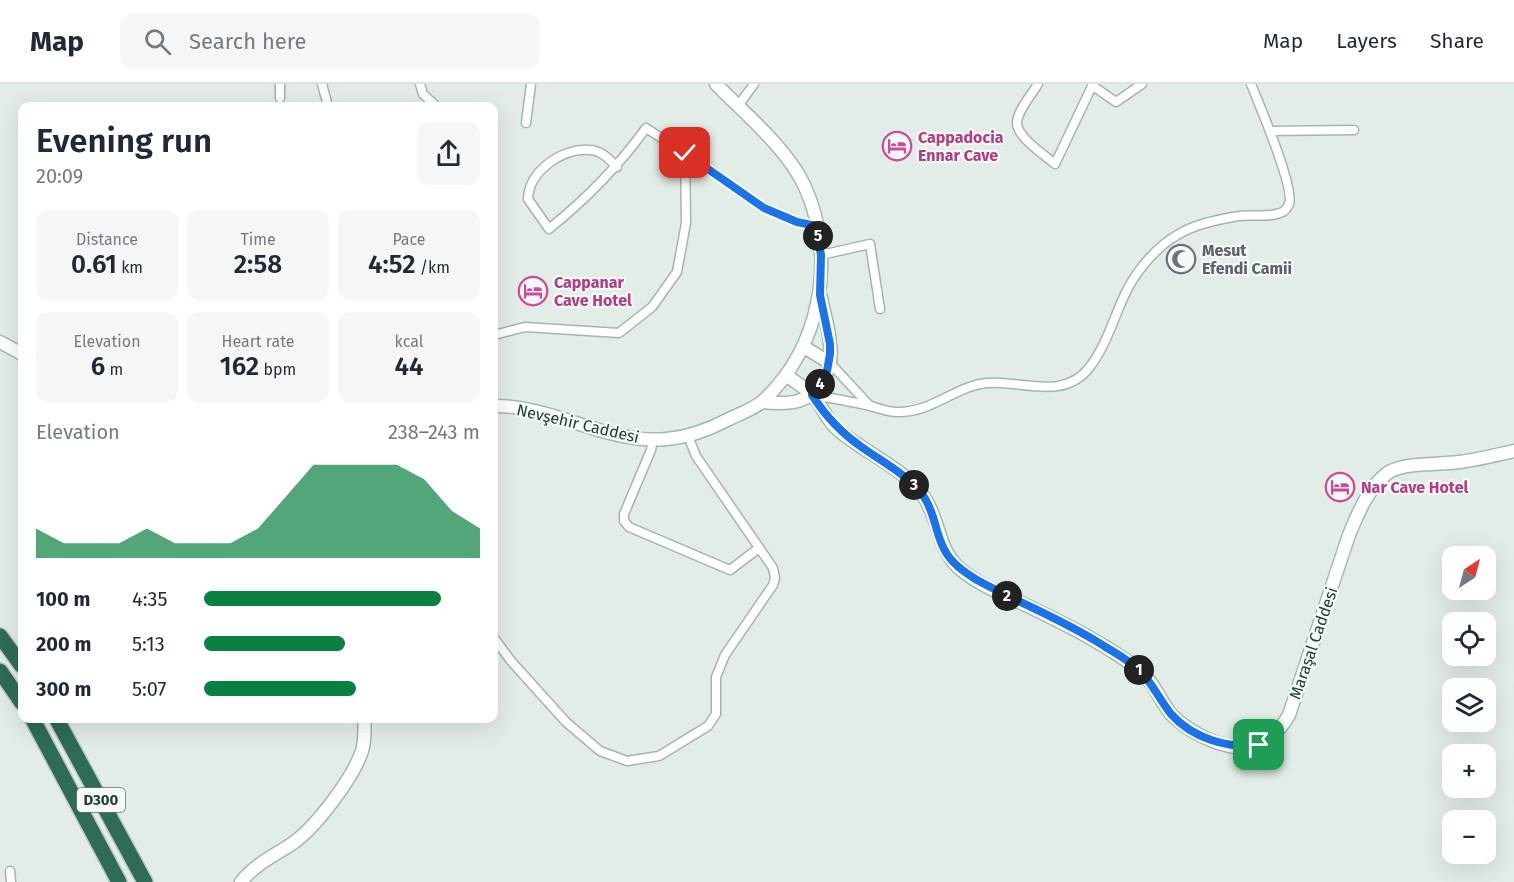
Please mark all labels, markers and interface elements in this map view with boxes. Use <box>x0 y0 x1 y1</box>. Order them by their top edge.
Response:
search box <box>120 14 540 68</box>
text: Map <box>30 25 84 58</box>
icon: search <box>141 25 174 58</box>
text: Search here <box>189 28 307 55</box>
text: Map <box>1263 28 1303 54</box>
text: Layers <box>1336 28 1397 54</box>
text: Share <box>1430 28 1484 54</box>
text: Evening run <box>36 121 212 161</box>
button: share <box>417 122 480 185</box>
pin <box>659 127 710 178</box>
place label: Cappadocia Ennar Cave <box>918 128 1004 165</box>
hotel icon: Cappadocia Ennar Cave <box>881 130 913 162</box>
icon: check <box>668 136 701 169</box>
text: 20:09 <box>36 164 83 188</box>
pin: 5 <box>803 221 833 251</box>
text: 5 <box>814 226 822 245</box>
text: Distance <box>76 230 138 249</box>
text: Time <box>240 230 276 249</box>
text: Pace <box>392 230 426 249</box>
place label: Mesut Efendi Camii <box>1202 241 1292 278</box>
mosque icon: Mesut Efendi Camii <box>1165 243 1197 275</box>
text: 0.61 <box>71 249 117 280</box>
text: 2:58 <box>234 249 282 280</box>
text: 4:52 <box>368 249 416 280</box>
text: km <box>117 258 143 277</box>
text: /km <box>416 258 450 277</box>
place label: Cappanar Cave Hotel <box>554 273 632 310</box>
hotel icon: Cappanar Cave Hotel <box>517 275 549 307</box>
text: Elevation <box>73 332 141 351</box>
text: Heart rate <box>222 332 294 351</box>
text: kcal <box>395 332 423 351</box>
text: 6 <box>91 351 105 382</box>
text: 162 <box>220 351 259 382</box>
text: 44 <box>395 351 423 382</box>
text: m <box>105 360 123 379</box>
text: bpm <box>259 360 296 379</box>
pin: 4 <box>805 369 835 399</box>
text: 4 <box>815 374 825 393</box>
street label: Nevşehir Caddesi <box>515 400 641 448</box>
text: Elevation <box>36 420 120 444</box>
text: 238–243 m <box>388 420 480 444</box>
pin: 3 <box>899 470 929 500</box>
hotel icon: Nar Cave Hotel <box>1324 471 1356 503</box>
text: 3 <box>910 475 918 494</box>
place label: Nar Cave Hotel <box>1361 478 1469 497</box>
north arrow <box>1442 546 1496 600</box>
map controls <box>1442 546 1496 864</box>
pin: 2 <box>992 581 1022 611</box>
street label: Maraşal Caddesi <box>1285 585 1343 702</box>
text: 2 <box>1003 586 1011 605</box>
text: 100 m <box>36 587 90 611</box>
text: 4:35 <box>132 587 168 611</box>
button: locate <box>1442 612 1496 666</box>
text: 200 m <box>36 632 91 656</box>
text: 5:13 <box>132 632 165 656</box>
pin: 1 <box>1124 655 1154 685</box>
text: 1 <box>1135 660 1143 679</box>
text: 300 m <box>36 677 91 701</box>
text: 5:07 <box>132 677 166 701</box>
button: layers <box>1442 678 1496 732</box>
pin <box>1233 719 1284 770</box>
icon: arrive <box>1242 728 1275 761</box>
button: + <box>1442 744 1496 798</box>
road number: D300 <box>77 788 125 812</box>
button: − <box>1442 810 1496 864</box>

